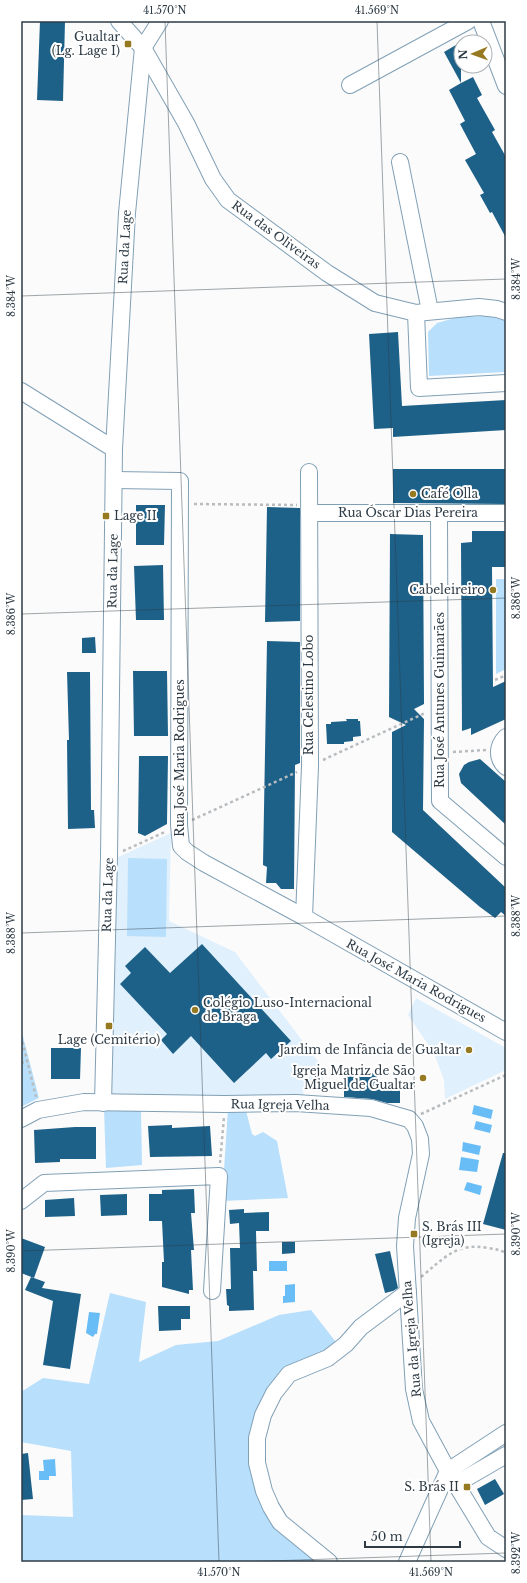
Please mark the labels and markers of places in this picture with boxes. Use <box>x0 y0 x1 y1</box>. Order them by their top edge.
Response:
place label: Gualtar (Lg. Lage I) <box>52 29 120 58</box>
marker: Gualtar (Lg. Lage I) <box>123 39 133 49</box>
place label: Café Olla <box>421 486 478 501</box>
marker: Café Olla <box>408 489 418 499</box>
place label: Lage II <box>114 508 157 523</box>
marker: Lage II <box>101 511 111 521</box>
place label: Cabeleireiro <box>409 582 485 597</box>
marker: Cabeleireiro <box>488 585 498 595</box>
place label: Colégio Luso-Internacional de Braga <box>203 995 372 1024</box>
marker: Colégio Luso-Internacional de Braga <box>190 1005 200 1015</box>
marker: Lage (Cemitério) <box>104 1021 114 1031</box>
place label: Lage (Cemitério) <box>58 1032 160 1047</box>
place label: Jardim de Infância de Gualtar <box>278 1042 461 1057</box>
marker: Jardim de Infância de Gualtar <box>464 1045 474 1055</box>
place label: Igreja Matriz de São Miguel de Gualtar <box>292 1063 415 1092</box>
marker: Igreja Matriz de São Miguel de Gualtar <box>418 1073 428 1083</box>
place label: S. Brás III (Igreja) <box>422 1219 482 1248</box>
marker: S. Brás III (Igreja) <box>409 1229 419 1239</box>
place label: S. Brás II <box>404 1479 459 1494</box>
marker: S. Brás II <box>462 1482 472 1492</box>

